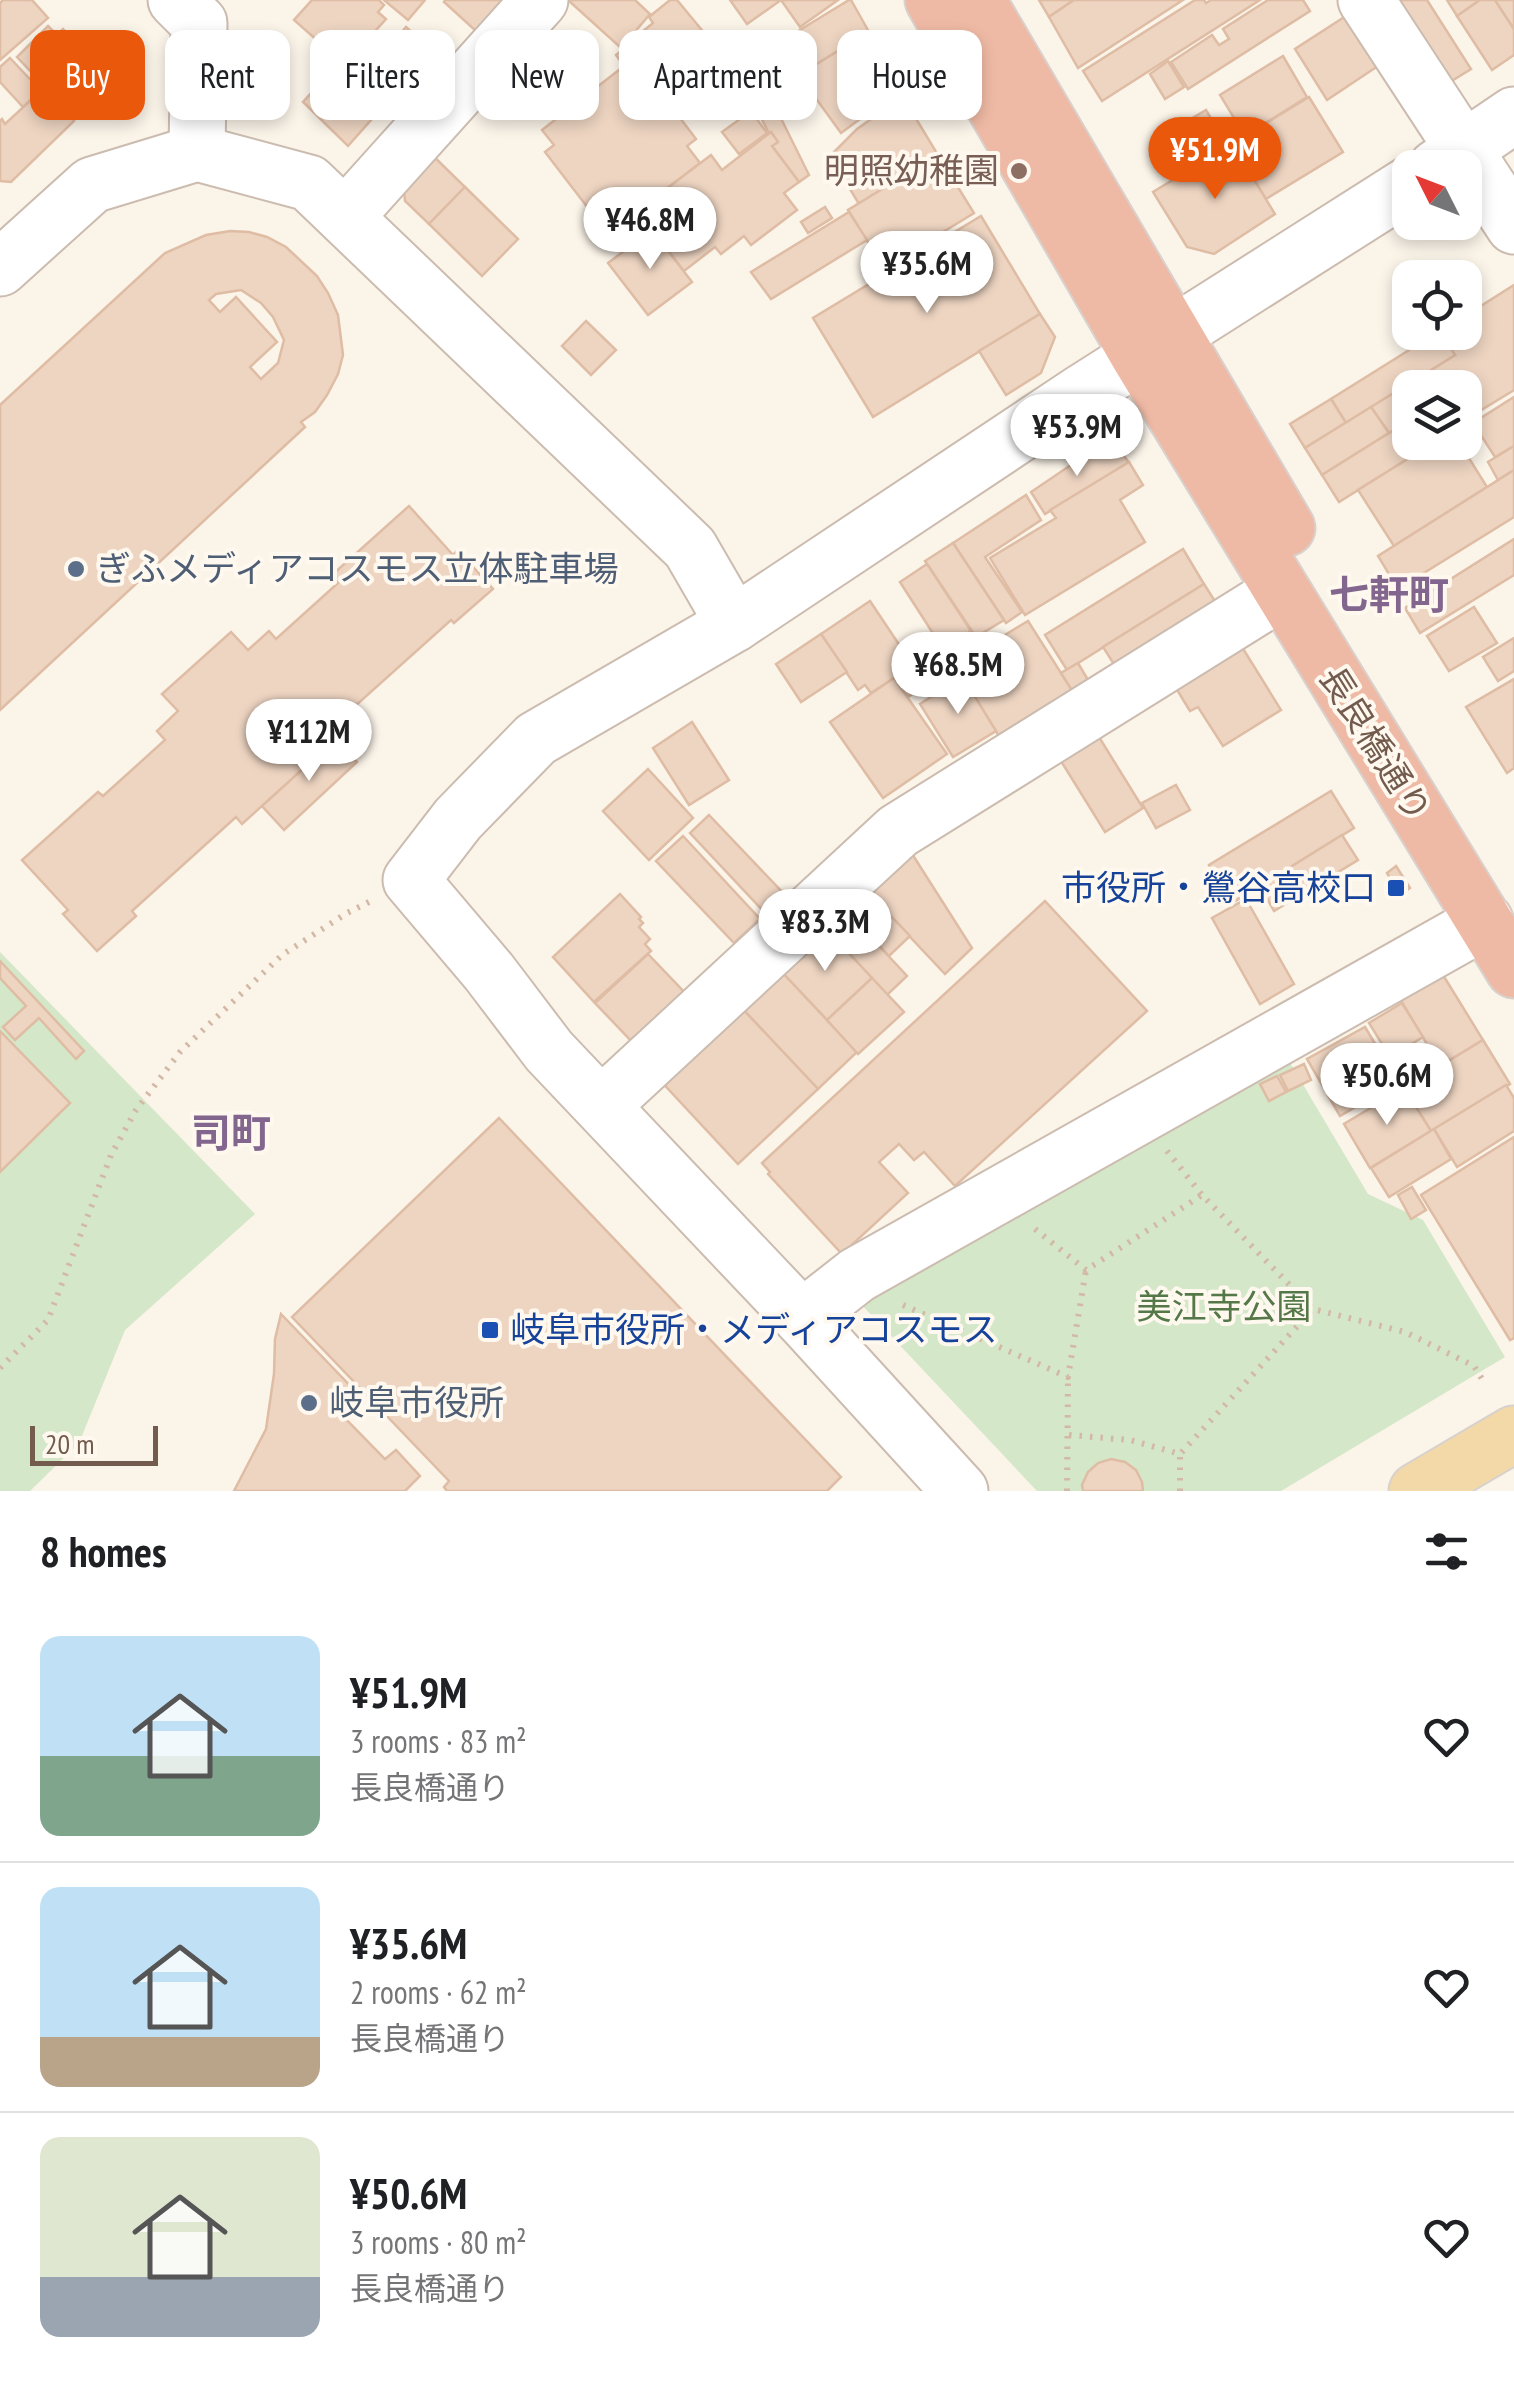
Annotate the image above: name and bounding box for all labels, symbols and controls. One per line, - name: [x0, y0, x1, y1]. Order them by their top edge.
- chip: Buy: [30, 30, 145, 120]
- chip: Rent: [165, 30, 290, 120]
- chip: Filters: [310, 30, 455, 120]
- chip: New: [475, 30, 599, 120]
- chip: Apartment: [619, 30, 817, 120]
- chip: House: [837, 30, 982, 120]
- pin: ¥51.9M: [1134, 117, 1296, 202]
- text: ¥51.9M: [1170, 128, 1260, 170]
- place label: 明照幼稚園: [824, 147, 999, 193]
- north arrow: [1392, 150, 1482, 240]
- map controls: [1392, 150, 1482, 460]
- marker: 明照幼稚園: [1008, 160, 1030, 182]
- pin: ¥46.8M: [569, 187, 731, 272]
- text: ¥46.8M: [605, 198, 695, 240]
- pin: ¥35.6M: [846, 231, 1008, 316]
- text: ¥35.6M: [882, 242, 972, 284]
- button: locate: [1392, 260, 1482, 350]
- button: layers: [1392, 370, 1482, 460]
- pin: ¥53.9M: [996, 394, 1158, 479]
- text: ¥53.9M: [1032, 405, 1122, 447]
- place label: ぎふメディアコスモス立体駐車場: [96, 545, 619, 591]
- marker: ぎふメディアコスモス立体駐車場: [65, 558, 87, 580]
- district label: 七軒町: [1329, 568, 1449, 620]
- pin: ¥68.5M: [877, 632, 1039, 717]
- text: ¥68.5M: [913, 643, 1003, 685]
- street label: 長良橋通り: [1310, 657, 1442, 830]
- pin: ¥112M: [239, 699, 379, 784]
- text: ¥112M: [268, 710, 350, 752]
- place label: 市役所・鶯谷高校口: [1061, 864, 1376, 910]
- marker: 市役所・鶯谷高校口: [1385, 877, 1407, 899]
- pin: ¥83.3M: [744, 889, 906, 974]
- text: ¥83.3M: [780, 900, 870, 942]
- pin: ¥50.6M: [1306, 1043, 1468, 1128]
- text: ¥50.6M: [1342, 1054, 1432, 1096]
- district label: 司町: [191, 1106, 271, 1158]
- park label: 美江寺公園: [1136, 1283, 1312, 1329]
- place label: 岐阜市役所・メディアコスモス: [510, 1306, 998, 1352]
- marker: 岐阜市役所・メディアコスモス: [479, 1319, 501, 1341]
- place label: 岐阜市役所: [329, 1379, 504, 1425]
- marker: 岐阜市役所: [298, 1392, 320, 1414]
- scale bar: [30, 1421, 158, 1466]
- text: 20 m: [45, 1425, 94, 1462]
- text: 8 homes: [40, 1524, 167, 1579]
- icon: filters: [1419, 1524, 1474, 1579]
- text: ¥51.9M: [350, 1665, 467, 1720]
- icon: home: [120, 1676, 240, 1796]
- icon: heart: [1419, 1709, 1474, 1764]
- text: 3 rooms · 83 m²: [350, 1720, 527, 1762]
- text: 長良橋通り: [350, 1766, 510, 1808]
- text: ¥35.6M: [350, 1916, 467, 1971]
- icon: home: [120, 1927, 240, 2047]
- icon: heart: [1419, 1960, 1474, 2015]
- text: 2 rooms · 62 m²: [350, 1971, 527, 2013]
- text: 長良橋通り: [350, 2017, 510, 2059]
- text: ¥50.6M: [350, 2166, 467, 2221]
- icon: home: [120, 2177, 240, 2297]
- icon: heart: [1419, 2210, 1474, 2265]
- text: 3 rooms · 80 m²: [350, 2221, 527, 2263]
- text: 長良橋通り: [350, 2267, 510, 2309]

